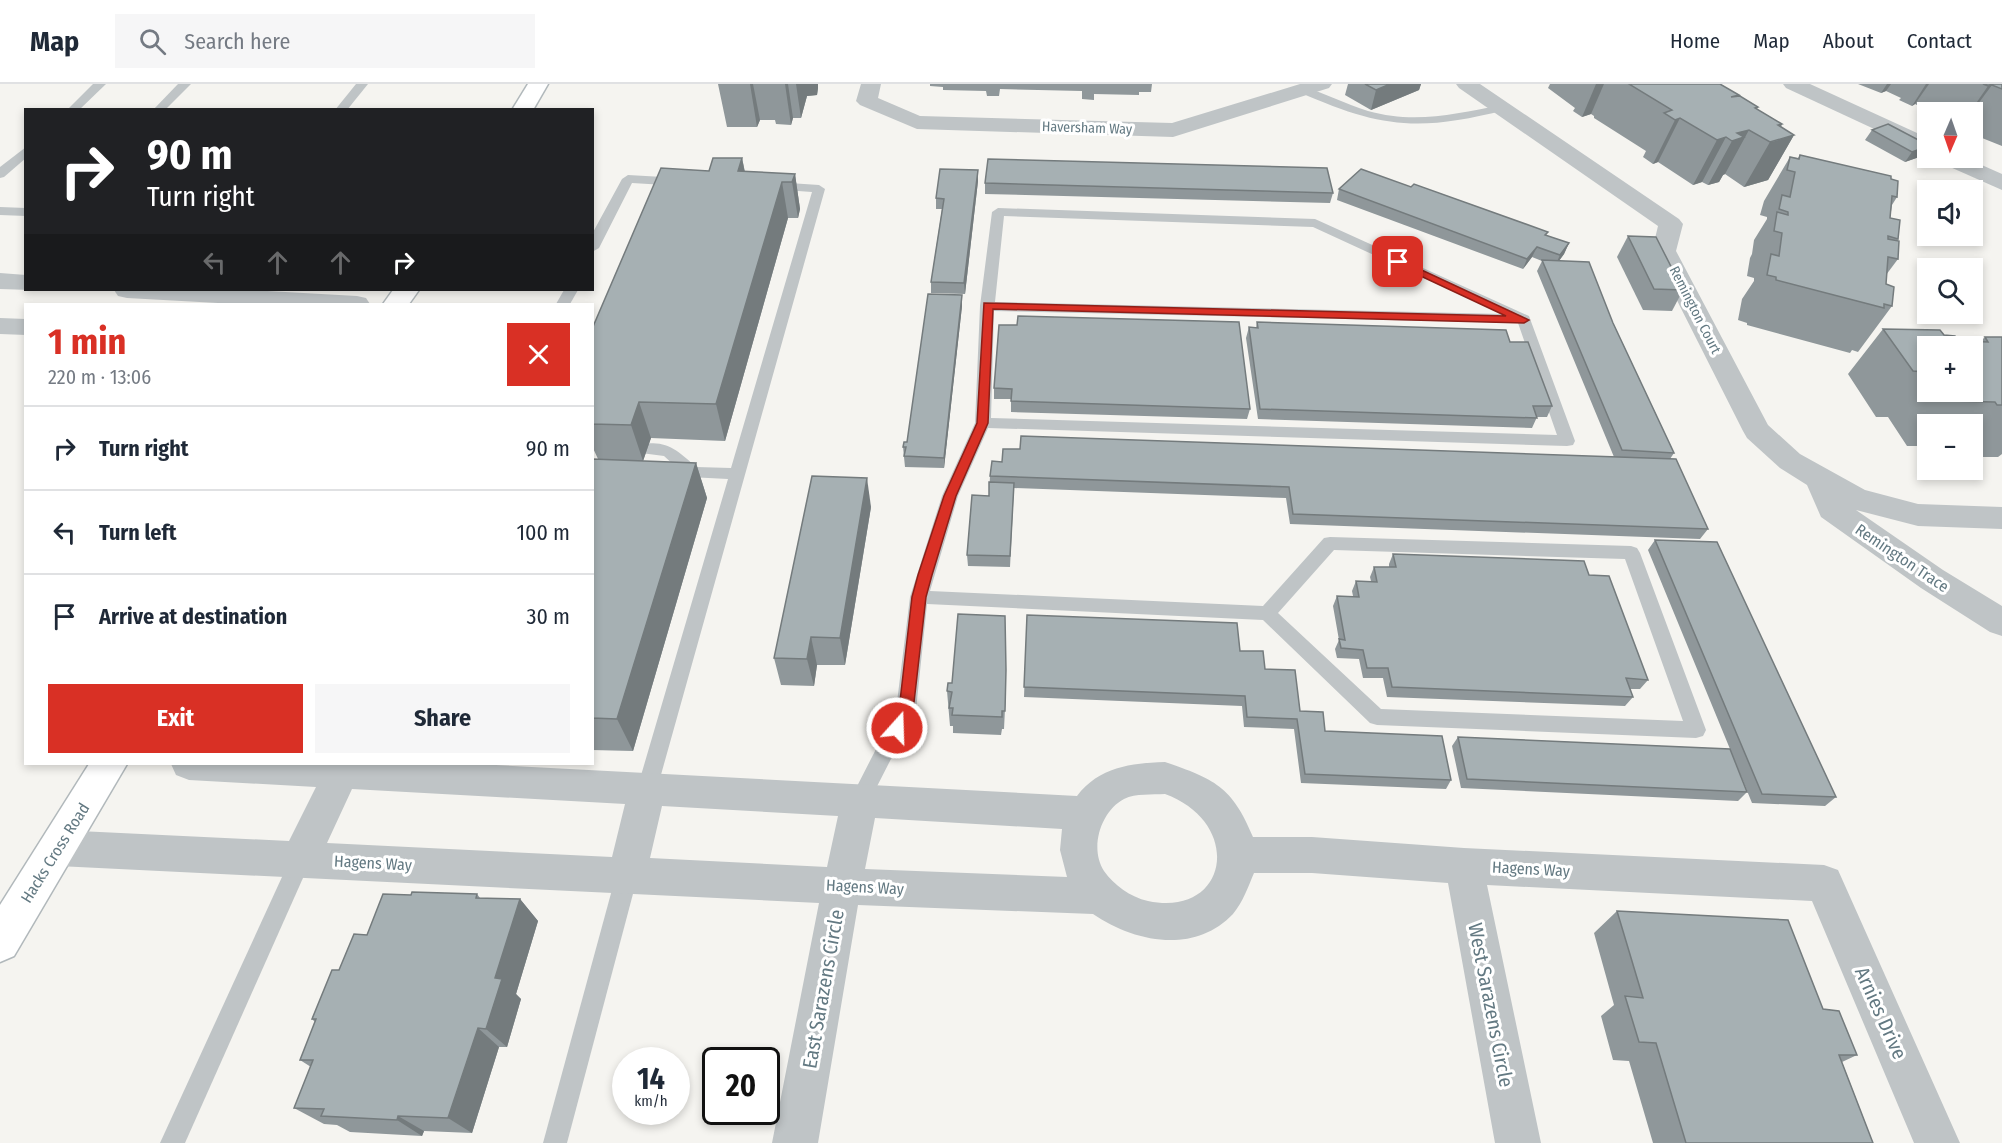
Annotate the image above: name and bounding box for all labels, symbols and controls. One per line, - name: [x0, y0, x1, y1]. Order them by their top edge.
- search box: [115, 14, 535, 68]
- text: Map: [30, 25, 79, 58]
- icon: search: [136, 25, 169, 58]
- text: Search here: [184, 28, 290, 55]
- text: Home: [1670, 28, 1720, 54]
- text: Map: [1753, 28, 1790, 54]
- text: About: [1823, 28, 1874, 54]
- text: Contact: [1907, 28, 1972, 54]
- north arrow: [1917, 102, 1983, 168]
- map controls: [1917, 102, 1983, 480]
- street label: Haversham Way: [1042, 118, 1133, 138]
- text: 90 m: [147, 130, 232, 180]
- icon: right: [48, 132, 126, 210]
- button: sound: [1917, 180, 1983, 246]
- text: Turn right: [147, 181, 255, 213]
- pin: [1372, 236, 1423, 287]
- icon: arrive: [1381, 245, 1414, 278]
- icon: left: [198, 246, 231, 279]
- icon: ahead: [261, 246, 294, 279]
- icon: ahead: [324, 246, 357, 279]
- icon: right: [387, 246, 420, 279]
- button: search: [1917, 258, 1983, 324]
- street label: Remington Court: [1666, 263, 1725, 357]
- text: 1 min: [48, 320, 126, 364]
- button: close: [507, 323, 570, 386]
- button: +: [1917, 336, 1983, 402]
- text: 220 m · 13:06: [48, 365, 151, 389]
- button: −: [1917, 414, 1983, 480]
- icon: right: [48, 432, 81, 465]
- text: Turn right: [99, 435, 188, 462]
- text: 90 m: [526, 435, 570, 462]
- icon: left: [48, 516, 81, 549]
- text: Turn left: [99, 519, 177, 546]
- text: 100 m: [516, 519, 570, 546]
- street label: Remington Trace: [1852, 520, 1952, 596]
- icon: arrive: [48, 600, 81, 633]
- text: Arrive at destination: [99, 603, 287, 630]
- text: 30 m: [527, 603, 570, 630]
- button: Exit: [48, 684, 303, 753]
- button: Share: [315, 684, 570, 753]
- position arrow: [865, 696, 929, 760]
- street label: Hacks Cross Road: [17, 800, 93, 906]
- street label: Hagens Way: [334, 851, 413, 875]
- street label: Hagens Way: [1492, 857, 1571, 881]
- street label: Hagens Way: [826, 875, 905, 899]
- street label: East Sarazens Circle: [797, 908, 849, 1070]
- street label: West Sarazens Circle: [1463, 921, 1519, 1089]
- street label: Arnies Drive: [1850, 963, 1912, 1063]
- speed limit sign: 20: [702, 1047, 780, 1125]
- text: 14: [637, 1061, 665, 1097]
- text: km/h: [634, 1092, 668, 1110]

